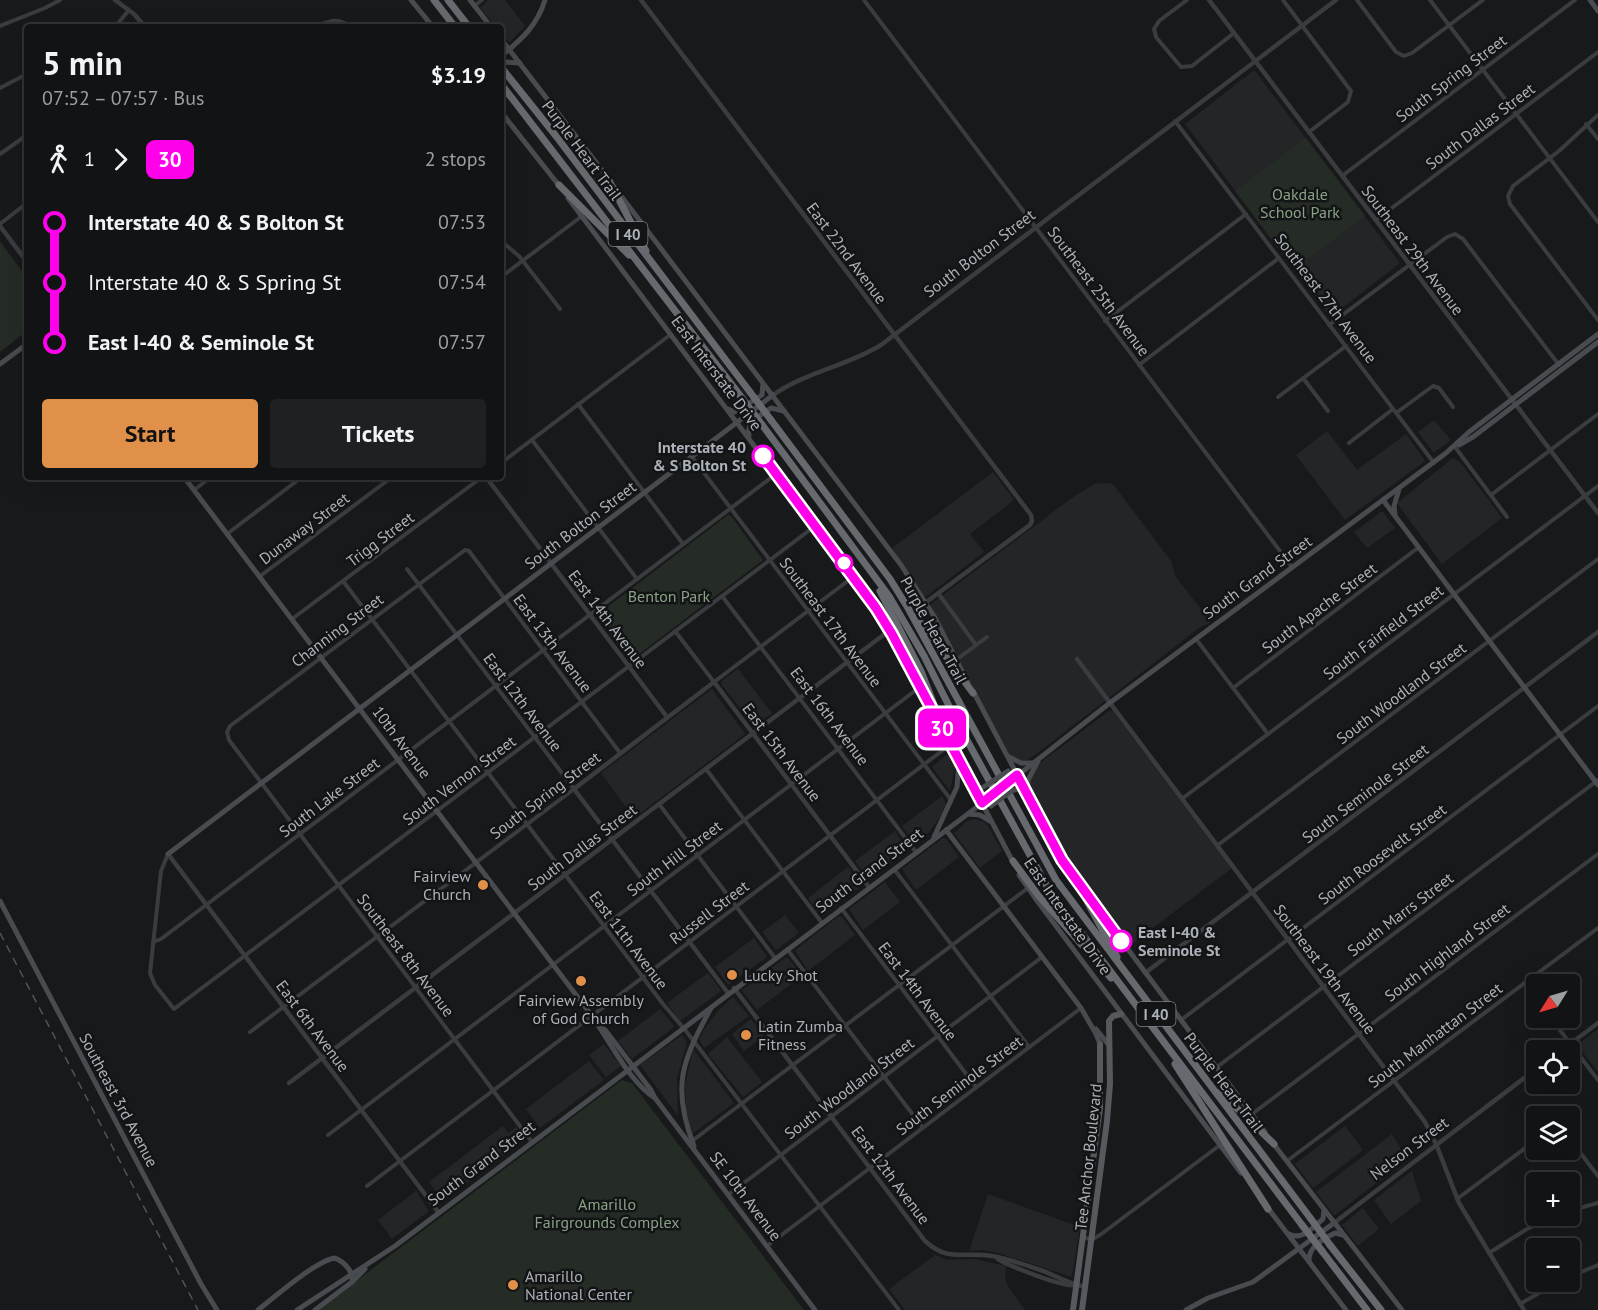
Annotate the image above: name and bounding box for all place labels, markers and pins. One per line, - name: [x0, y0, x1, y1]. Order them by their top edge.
- place label: Interstate 40 & S Bolton St: [653, 437, 746, 475]
- marker: Interstate 40 & S Bolton St: [752, 445, 774, 467]
- unlabelled marker: [835, 554, 853, 572]
- place label: Fairview Church: [413, 866, 471, 904]
- marker: Fairview Church: [476, 878, 490, 892]
- place label: East I-40 & Seminole St: [1138, 922, 1220, 960]
- marker: East I-40 & Seminole St: [1110, 930, 1132, 952]
- place label: Lucky Shot: [744, 965, 818, 985]
- marker: Lucky Shot: [725, 968, 739, 982]
- marker: Fairview Assembly of God Church: [574, 974, 588, 988]
- place label: Fairview Assembly of God Church: [518, 990, 644, 1028]
- place label: Latin Zumba Fitness: [758, 1016, 843, 1054]
- marker: Latin Zumba Fitness: [739, 1028, 753, 1042]
- place label: Amarillo National Center: [525, 1266, 632, 1304]
- marker: Amarillo National Center: [506, 1278, 520, 1292]

